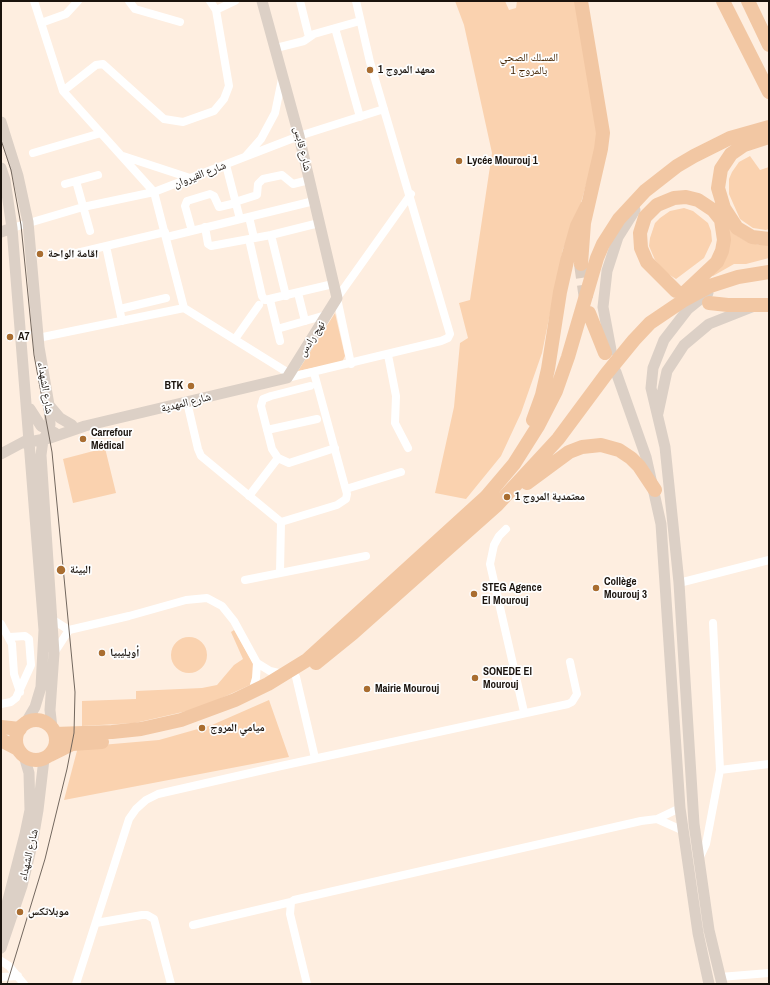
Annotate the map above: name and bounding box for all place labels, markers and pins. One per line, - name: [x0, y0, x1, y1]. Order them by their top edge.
- place label: معهد المروج 1: [378, 63, 435, 77]
- marker: معهد المروج 1: [365, 65, 375, 75]
- place label: Lycée Mourouj 1: [467, 154, 538, 168]
- marker: Lycée Mourouj 1: [454, 156, 464, 166]
- place label: اقامة الواحة: [48, 247, 98, 261]
- marker: اقامة الواحة: [35, 249, 45, 259]
- place label: A7: [18, 330, 30, 344]
- marker: A7: [5, 332, 15, 342]
- place label: BTK: [164, 379, 183, 393]
- marker: BTK: [186, 381, 196, 391]
- place label: Carrefour Médical: [91, 426, 132, 452]
- marker: Carrefour Médical: [78, 434, 88, 444]
- place label: معتمدية المروج 1: [515, 490, 585, 504]
- marker: معتمدية المروج 1: [502, 492, 512, 502]
- place label: البيئة: [70, 563, 91, 577]
- marker: البيئة: [55, 564, 67, 576]
- place label: Collège Mourouj 3: [604, 575, 647, 601]
- place label: STEG Agence El Mourouj: [482, 581, 542, 607]
- marker: Collège Mourouj 3: [591, 583, 601, 593]
- marker: STEG Agence El Mourouj: [469, 589, 479, 599]
- place label: أويليبيا: [110, 646, 139, 660]
- marker: أويليبيا: [97, 648, 107, 658]
- place label: SONEDE El Mourouj: [483, 665, 532, 691]
- marker: SONEDE El Mourouj: [470, 673, 480, 683]
- place label: Mairie Mourouj: [375, 682, 439, 696]
- marker: Mairie Mourouj: [362, 684, 372, 694]
- place label: ميامي المروج: [210, 721, 265, 735]
- marker: ميامي المروج: [197, 723, 207, 733]
- place label: موبلاتكس: [28, 905, 69, 919]
- marker: موبلاتكس: [15, 907, 25, 917]

